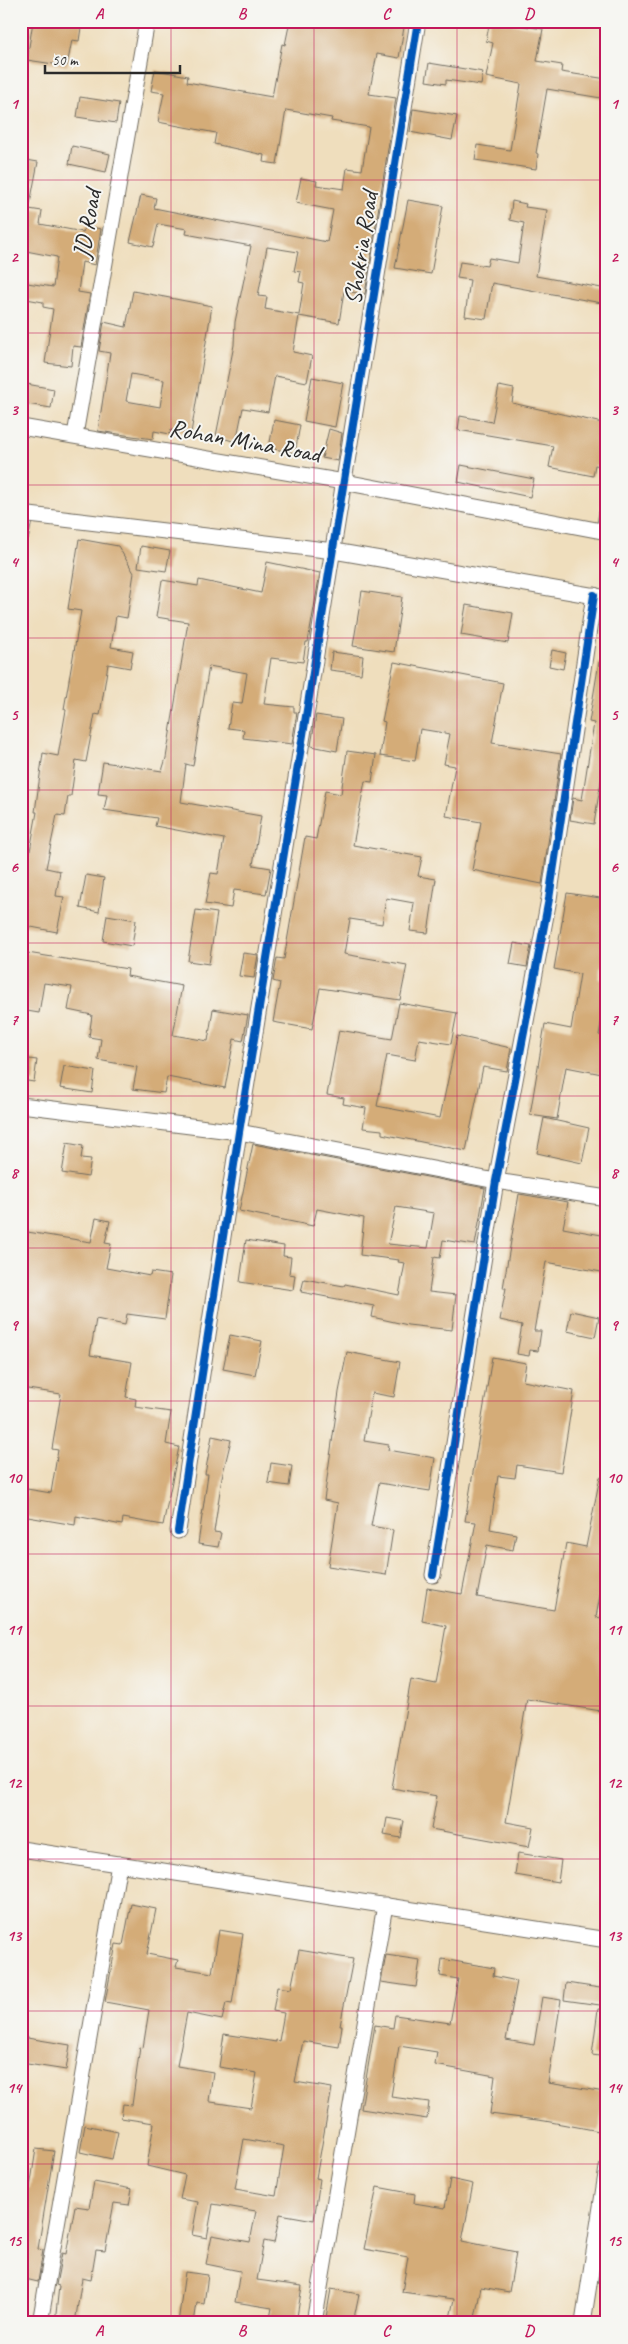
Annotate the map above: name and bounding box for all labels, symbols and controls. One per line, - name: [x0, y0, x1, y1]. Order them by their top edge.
- text: A: [95, 4, 105, 24]
- text: B: [238, 4, 248, 24]
- text: C: [382, 4, 392, 24]
- text: D: [524, 4, 535, 24]
- scale bar: [45, 42, 180, 74]
- text: 50 m: [52, 51, 79, 70]
- text: 1: [10, 94, 19, 114]
- text: 1: [610, 94, 619, 114]
- street label: JD Road: [65, 183, 109, 262]
- street label: Shokria Road: [336, 185, 386, 307]
- text: 2: [10, 247, 19, 267]
- text: 2: [610, 247, 619, 267]
- text: 3: [10, 400, 19, 420]
- text: 3: [610, 400, 619, 420]
- street label: Rohan Mina Road: [167, 412, 327, 471]
- text: 4: [10, 552, 19, 572]
- text: 4: [610, 552, 619, 572]
- text: 5: [11, 705, 20, 725]
- text: 5: [611, 705, 620, 725]
- text: 6: [10, 857, 19, 877]
- text: 6: [610, 857, 619, 877]
- text: 7: [10, 1010, 19, 1030]
- text: 7: [610, 1010, 619, 1030]
- text: 8: [10, 1163, 19, 1183]
- text: 8: [610, 1163, 619, 1183]
- text: 9: [10, 1315, 19, 1335]
- text: 9: [610, 1315, 619, 1335]
- text: 10: [7, 1468, 23, 1488]
- text: 10: [607, 1468, 623, 1488]
- text: 11: [7, 1620, 23, 1640]
- text: 11: [607, 1620, 623, 1640]
- text: 12: [7, 1773, 23, 1793]
- text: 12: [607, 1773, 623, 1793]
- text: 13: [7, 1926, 23, 1946]
- text: 13: [607, 1926, 623, 1946]
- text: 14: [7, 2078, 23, 2098]
- text: 14: [607, 2078, 623, 2098]
- text: 15: [7, 2231, 23, 2251]
- text: 15: [607, 2231, 623, 2251]
- text: A: [95, 2321, 105, 2341]
- text: B: [238, 2321, 248, 2341]
- text: C: [382, 2321, 392, 2341]
- text: D: [524, 2321, 535, 2341]

